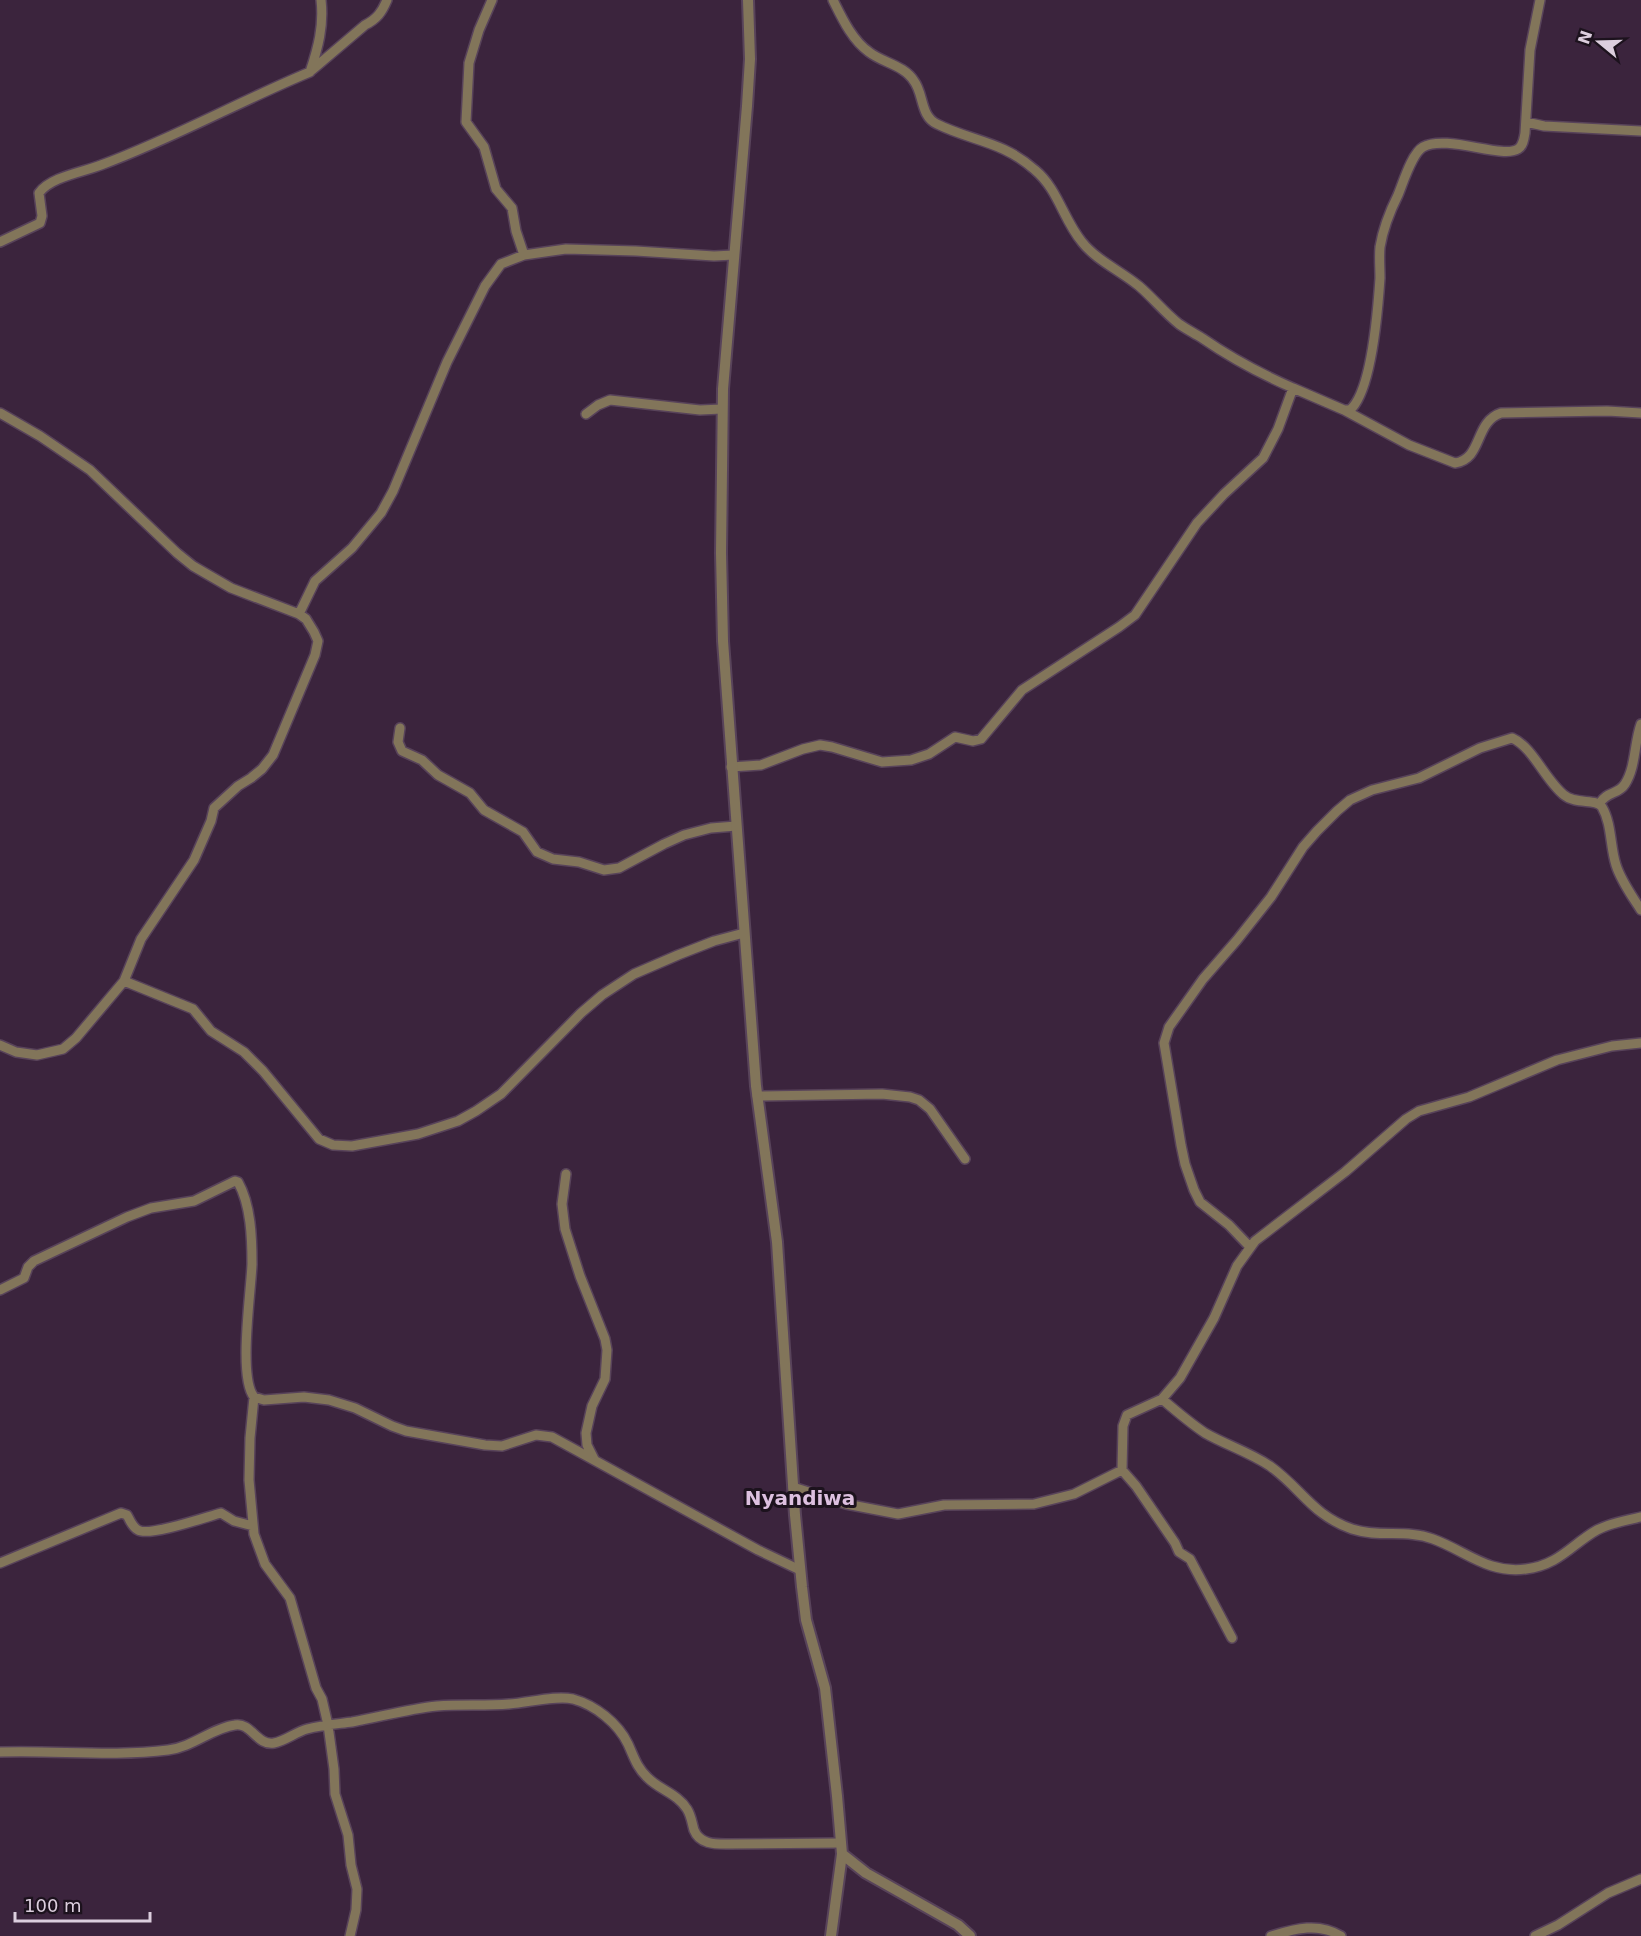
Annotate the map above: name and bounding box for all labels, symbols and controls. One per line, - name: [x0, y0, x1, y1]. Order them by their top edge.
- north arrow: [1569, 12, 1629, 72]
- text: N: [1574, 28, 1596, 47]
- district label: Nyandiwa: [745, 1486, 855, 1510]
- scale bar: [15, 1885, 150, 1923]
- text: 100 m: [24, 1895, 82, 1916]

